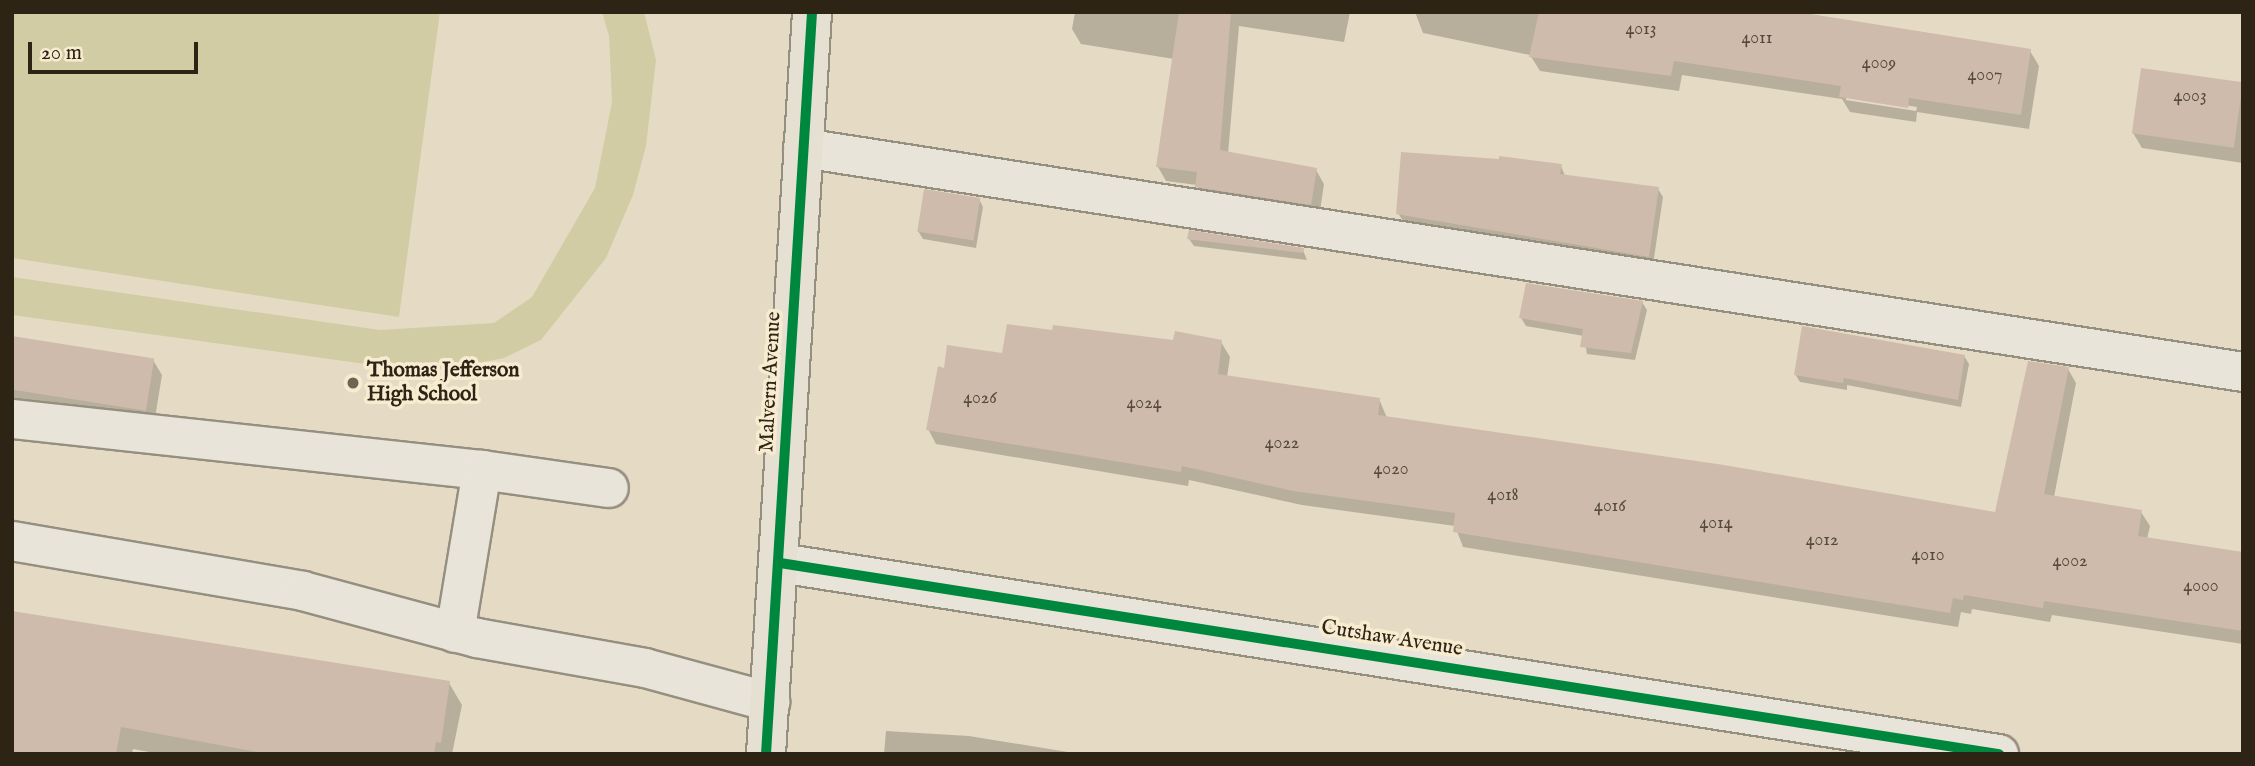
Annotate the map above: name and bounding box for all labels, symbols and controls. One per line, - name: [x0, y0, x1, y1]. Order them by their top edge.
- house number: 4013: [1626, 19, 1656, 41]
- scale bar: [32, 28, 201, 72]
- house number: 4011: [1742, 28, 1772, 50]
- text: 20 m: [41, 40, 82, 67]
- house number: 4009: [1862, 53, 1896, 75]
- house number: 4007: [1968, 65, 2002, 87]
- house number: 4003: [2173, 86, 2207, 108]
- street label: Malvern Avenue: [755, 311, 787, 453]
- place label: Thomas Jefferson High School: [367, 358, 519, 408]
- marker: Thomas Jefferson High School: [345, 375, 361, 391]
- house number: 4026: [963, 388, 997, 410]
- house number: 4024: [1127, 393, 1161, 415]
- house number: 4022: [1265, 433, 1299, 455]
- house number: 4020: [1374, 459, 1408, 481]
- house number: 4018: [1487, 485, 1519, 507]
- house number: 4016: [1594, 496, 1626, 518]
- house number: 4014: [1699, 513, 1733, 535]
- house number: 4012: [1806, 530, 1838, 552]
- house number: 4010: [1911, 545, 1945, 567]
- house number: 4002: [2053, 551, 2087, 573]
- house number: 4000: [2183, 576, 2219, 598]
- street label: Cutshaw Avenue: [1319, 615, 1465, 663]

